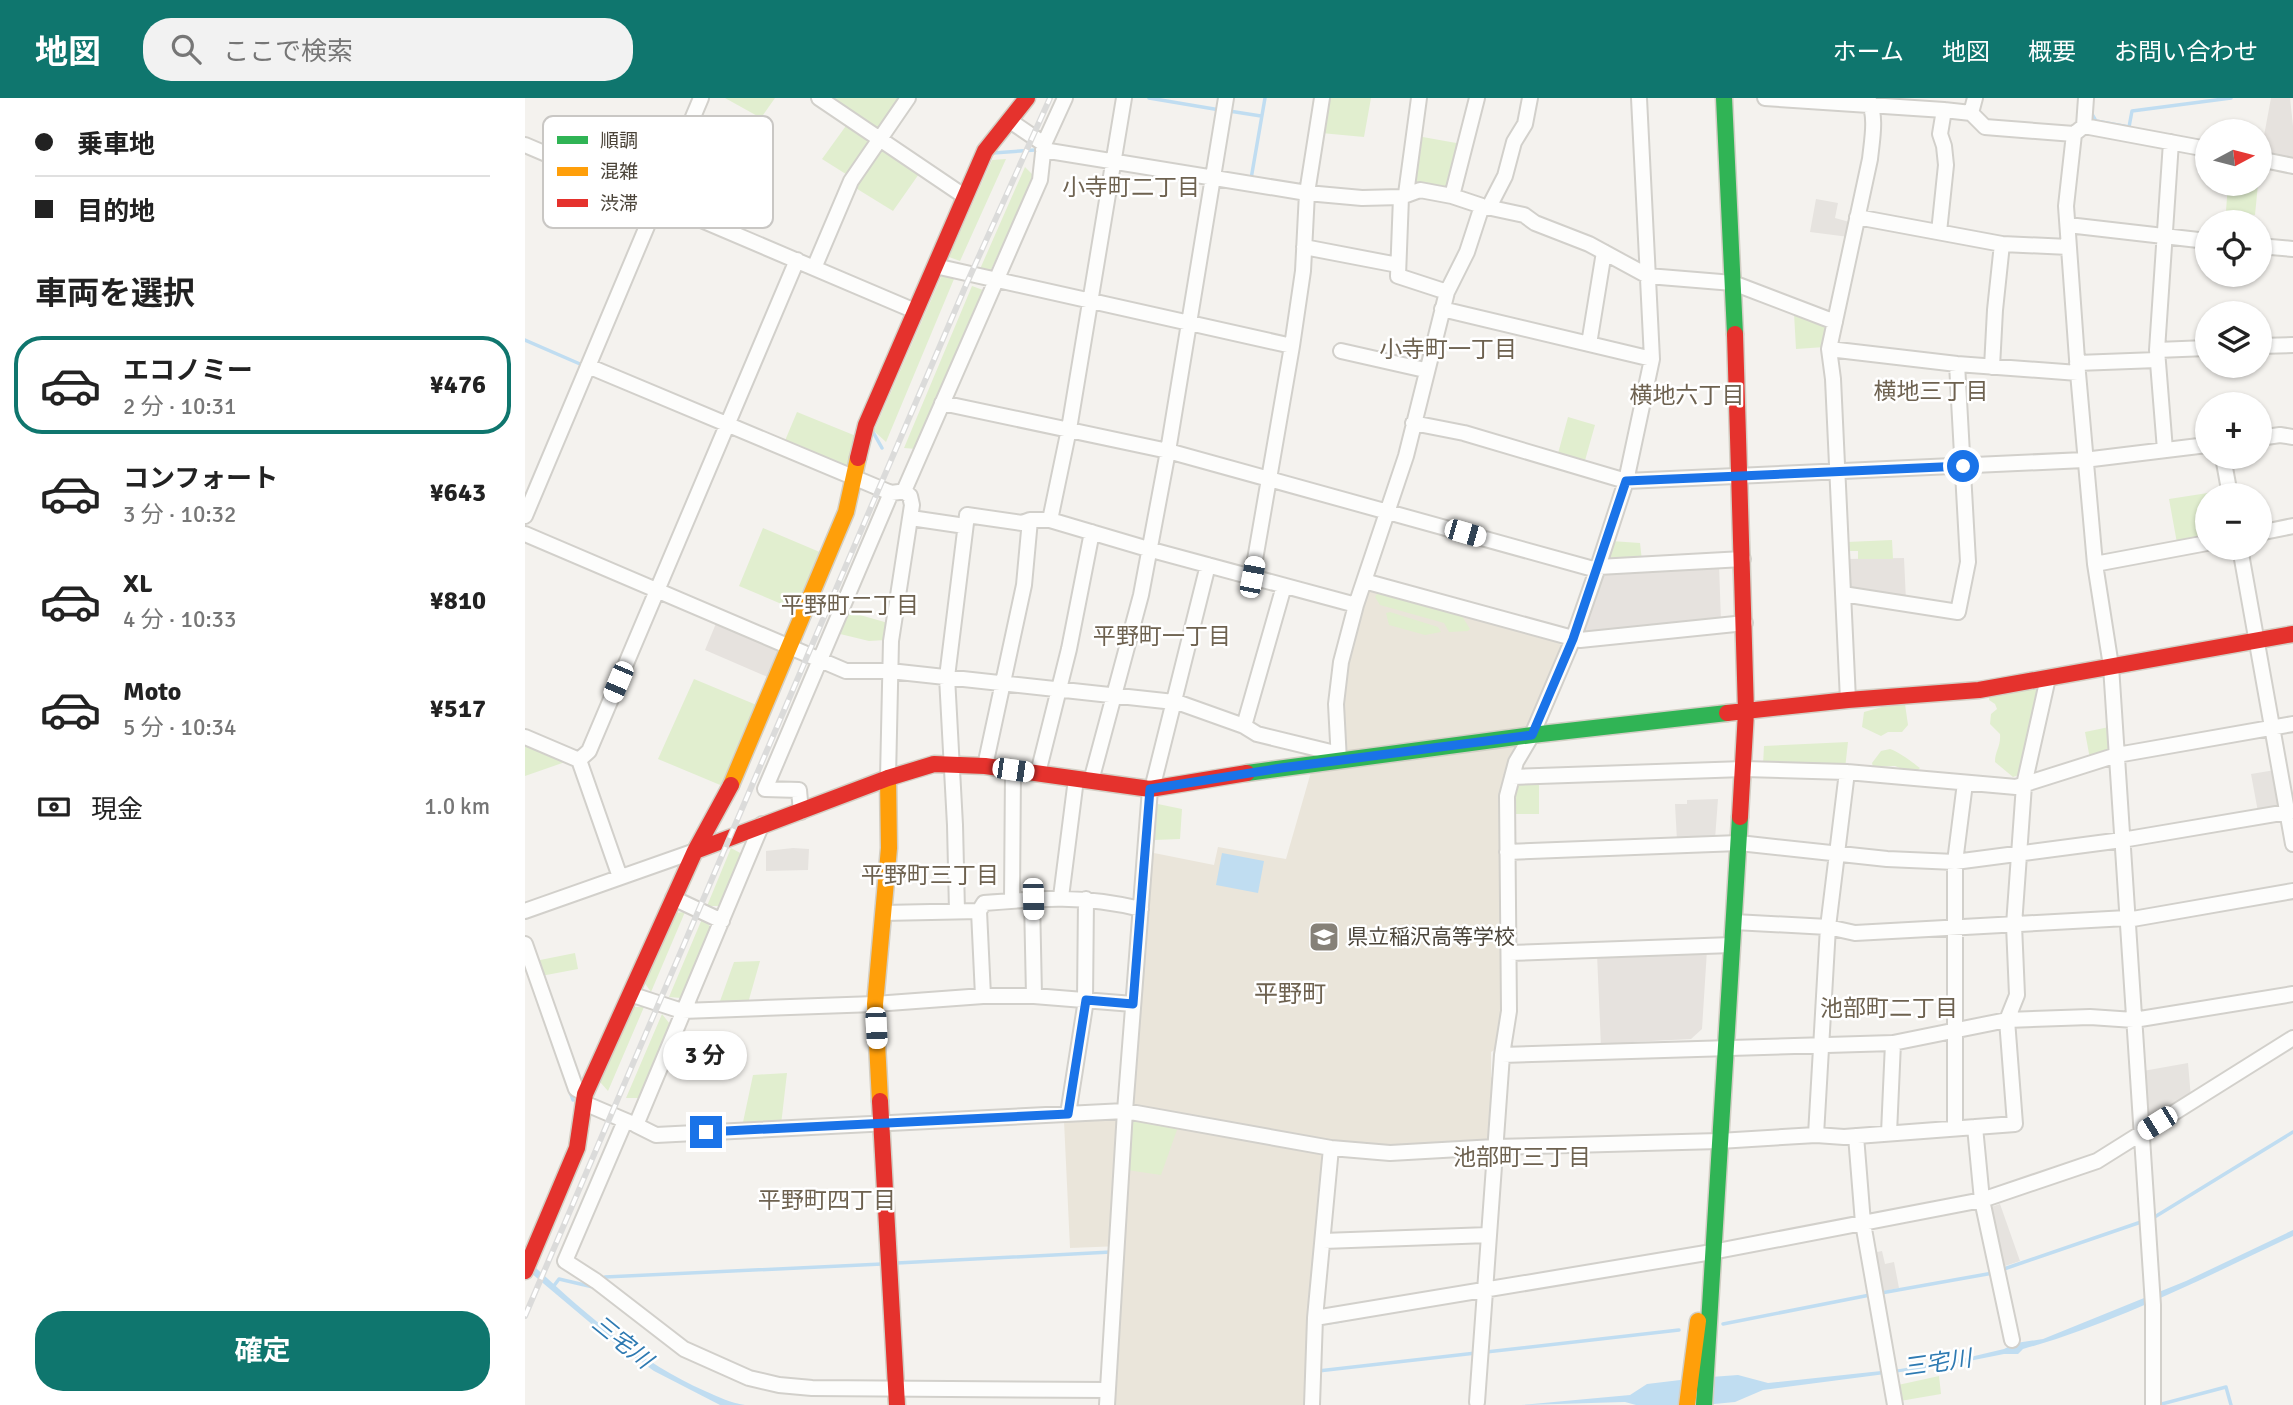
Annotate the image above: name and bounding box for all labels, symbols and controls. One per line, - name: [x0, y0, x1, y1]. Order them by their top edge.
- search box: [143, 18, 633, 81]
- icon: search: [167, 30, 205, 68]
- text: 地図: [35, 32, 101, 73]
- text: ここで検索: [223, 36, 353, 68]
- text: ホーム: [1833, 37, 1904, 67]
- text: 地図: [1942, 37, 1990, 67]
- text: 概要: [2028, 37, 2076, 67]
- text: お問い合わせ: [2114, 37, 2258, 67]
- legend: [543, 116, 773, 228]
- north arrow: [2195, 119, 2271, 196]
- map controls: [2195, 119, 2272, 560]
- text: 乗車地: [77, 129, 155, 161]
- text: 順調: [600, 129, 638, 153]
- text: 混雑: [600, 160, 638, 184]
- district label: 小寺町二丁目: [1062, 173, 1200, 202]
- text: 渋滞: [600, 192, 638, 216]
- text: 目的地: [77, 196, 155, 228]
- button: locate: [2195, 210, 2272, 287]
- text: 車両を選択: [35, 274, 195, 313]
- button: layers: [2195, 301, 2272, 378]
- district label: 小寺町一丁目: [1379, 335, 1517, 364]
- icon: car: [39, 354, 102, 417]
- text: エコノミー: [123, 355, 253, 387]
- text: ¥476: [430, 369, 486, 401]
- district label: 横地三丁目: [1874, 377, 1989, 406]
- district label: 横地六丁目: [1630, 381, 1745, 410]
- text: 2 分 · 10:31: [123, 392, 236, 421]
- button: +: [2195, 392, 2272, 469]
- route start: [1947, 450, 1979, 482]
- icon: car: [39, 462, 102, 525]
- text: コンフォート: [123, 463, 278, 495]
- text: ¥643: [430, 477, 486, 509]
- button: −: [2195, 483, 2272, 560]
- text: 3 分 · 10:32: [123, 500, 236, 529]
- car: [1442, 517, 1489, 549]
- car: [1238, 554, 1267, 600]
- text: XL: [123, 568, 153, 600]
- icon: car: [39, 570, 102, 633]
- text: ¥810: [430, 585, 486, 617]
- district label: 平野町二丁目: [781, 591, 919, 620]
- text: 4 分 · 10:33: [123, 605, 236, 634]
- district label: 平野町一丁目: [1093, 622, 1231, 651]
- car: [601, 659, 636, 705]
- text: Moto: [123, 676, 181, 708]
- icon: car: [39, 678, 102, 741]
- text: ¥517: [430, 693, 486, 725]
- text: 5 分 · 10:34: [123, 713, 236, 742]
- car: [991, 757, 1036, 783]
- icon: cash: [35, 788, 73, 826]
- text: 1.0 km: [424, 792, 490, 821]
- text: 現金: [91, 794, 143, 826]
- district label: 平野町三丁目: [861, 861, 999, 890]
- car: [1023, 878, 1044, 920]
- school or university icon: 県立稲沢高等学校: [1307, 920, 1341, 954]
- place label: 県立稲沢高等学校: [1347, 924, 1515, 950]
- district label: 平野町: [1254, 979, 1326, 1009]
- district label: 池部町二丁目: [1820, 994, 1958, 1023]
- car: [865, 1006, 888, 1050]
- callout: 3 分: [664, 1030, 748, 1080]
- text: 3 分: [685, 1041, 725, 1070]
- car: [2134, 1103, 2181, 1143]
- route end: [690, 1116, 722, 1148]
- district label: 池部町三丁目: [1453, 1143, 1591, 1172]
- district label: 平野町四丁目: [758, 1186, 896, 1215]
- water label: 三宅川: [586, 1309, 660, 1377]
- button: 確定: [35, 1311, 490, 1391]
- water label: 三宅川: [1901, 1343, 1976, 1382]

